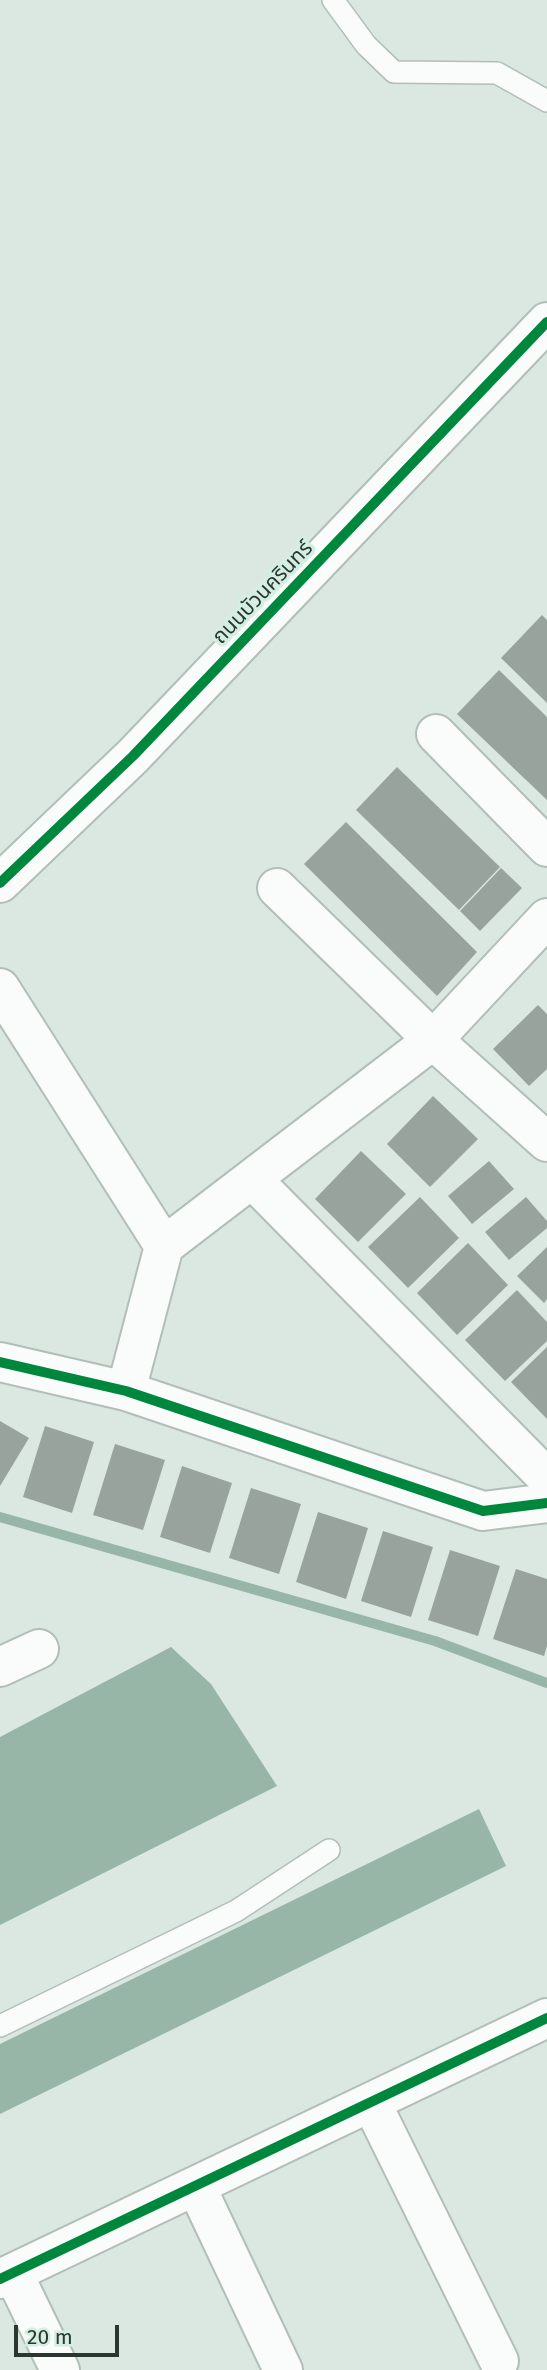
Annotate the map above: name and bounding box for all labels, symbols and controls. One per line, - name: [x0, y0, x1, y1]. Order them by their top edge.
- street label: ถนนบัวนครินทร์: [208, 536, 318, 650]
- scale bar: [18, 2310, 122, 2354]
- text: 20 m: [27, 2324, 73, 2350]

